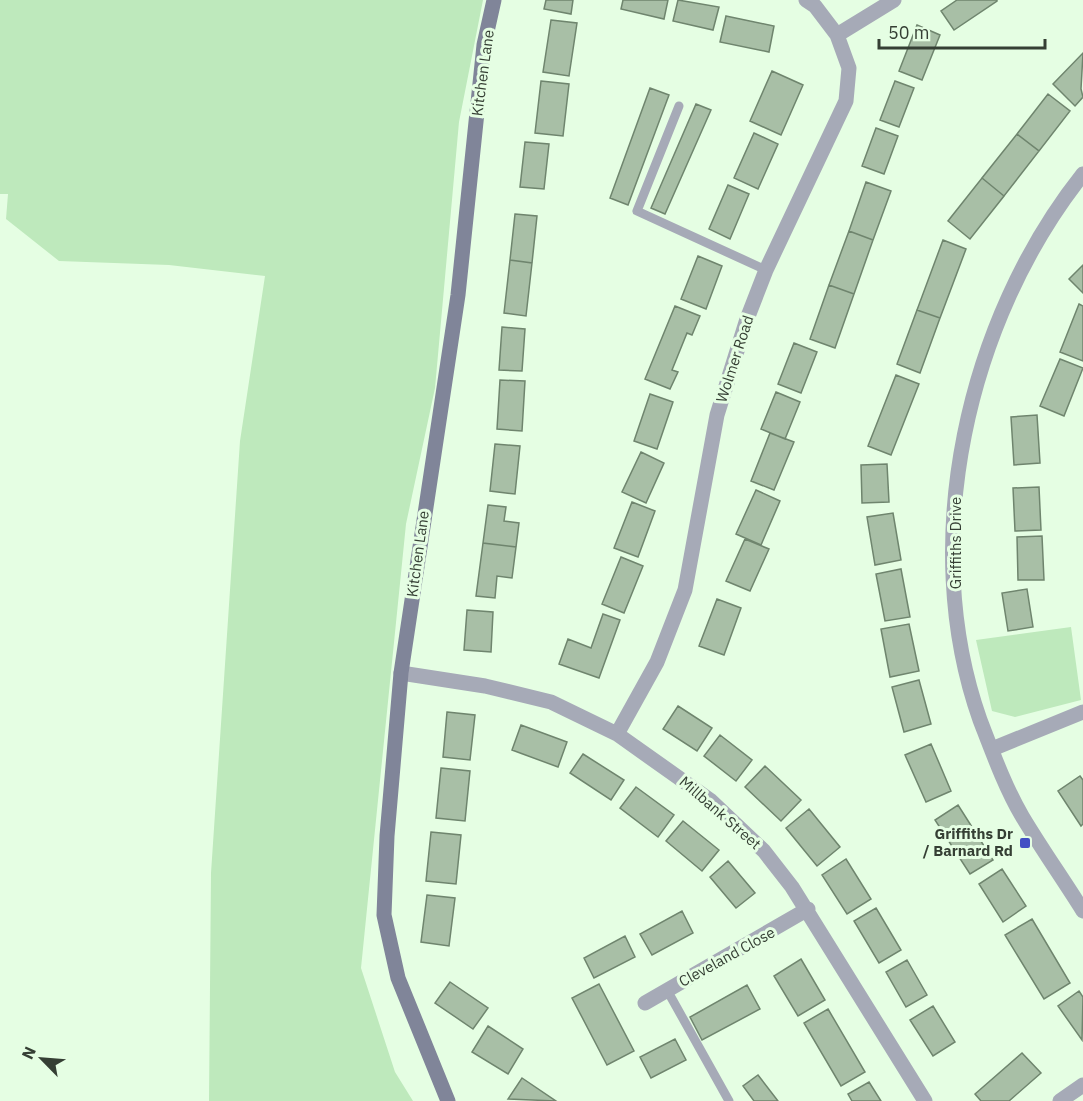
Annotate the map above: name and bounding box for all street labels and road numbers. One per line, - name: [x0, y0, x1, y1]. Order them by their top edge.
- street label: Kitchen Lane: [467, 28, 498, 117]
- street label: Wolmer Road: [712, 313, 758, 405]
- street label: Griffiths Drive: [946, 497, 965, 589]
- street label: Kitchen Lane: [402, 509, 433, 598]
- street label: Millbank Street: [676, 772, 765, 853]
- street label: Cleveland Close: [675, 922, 778, 991]

